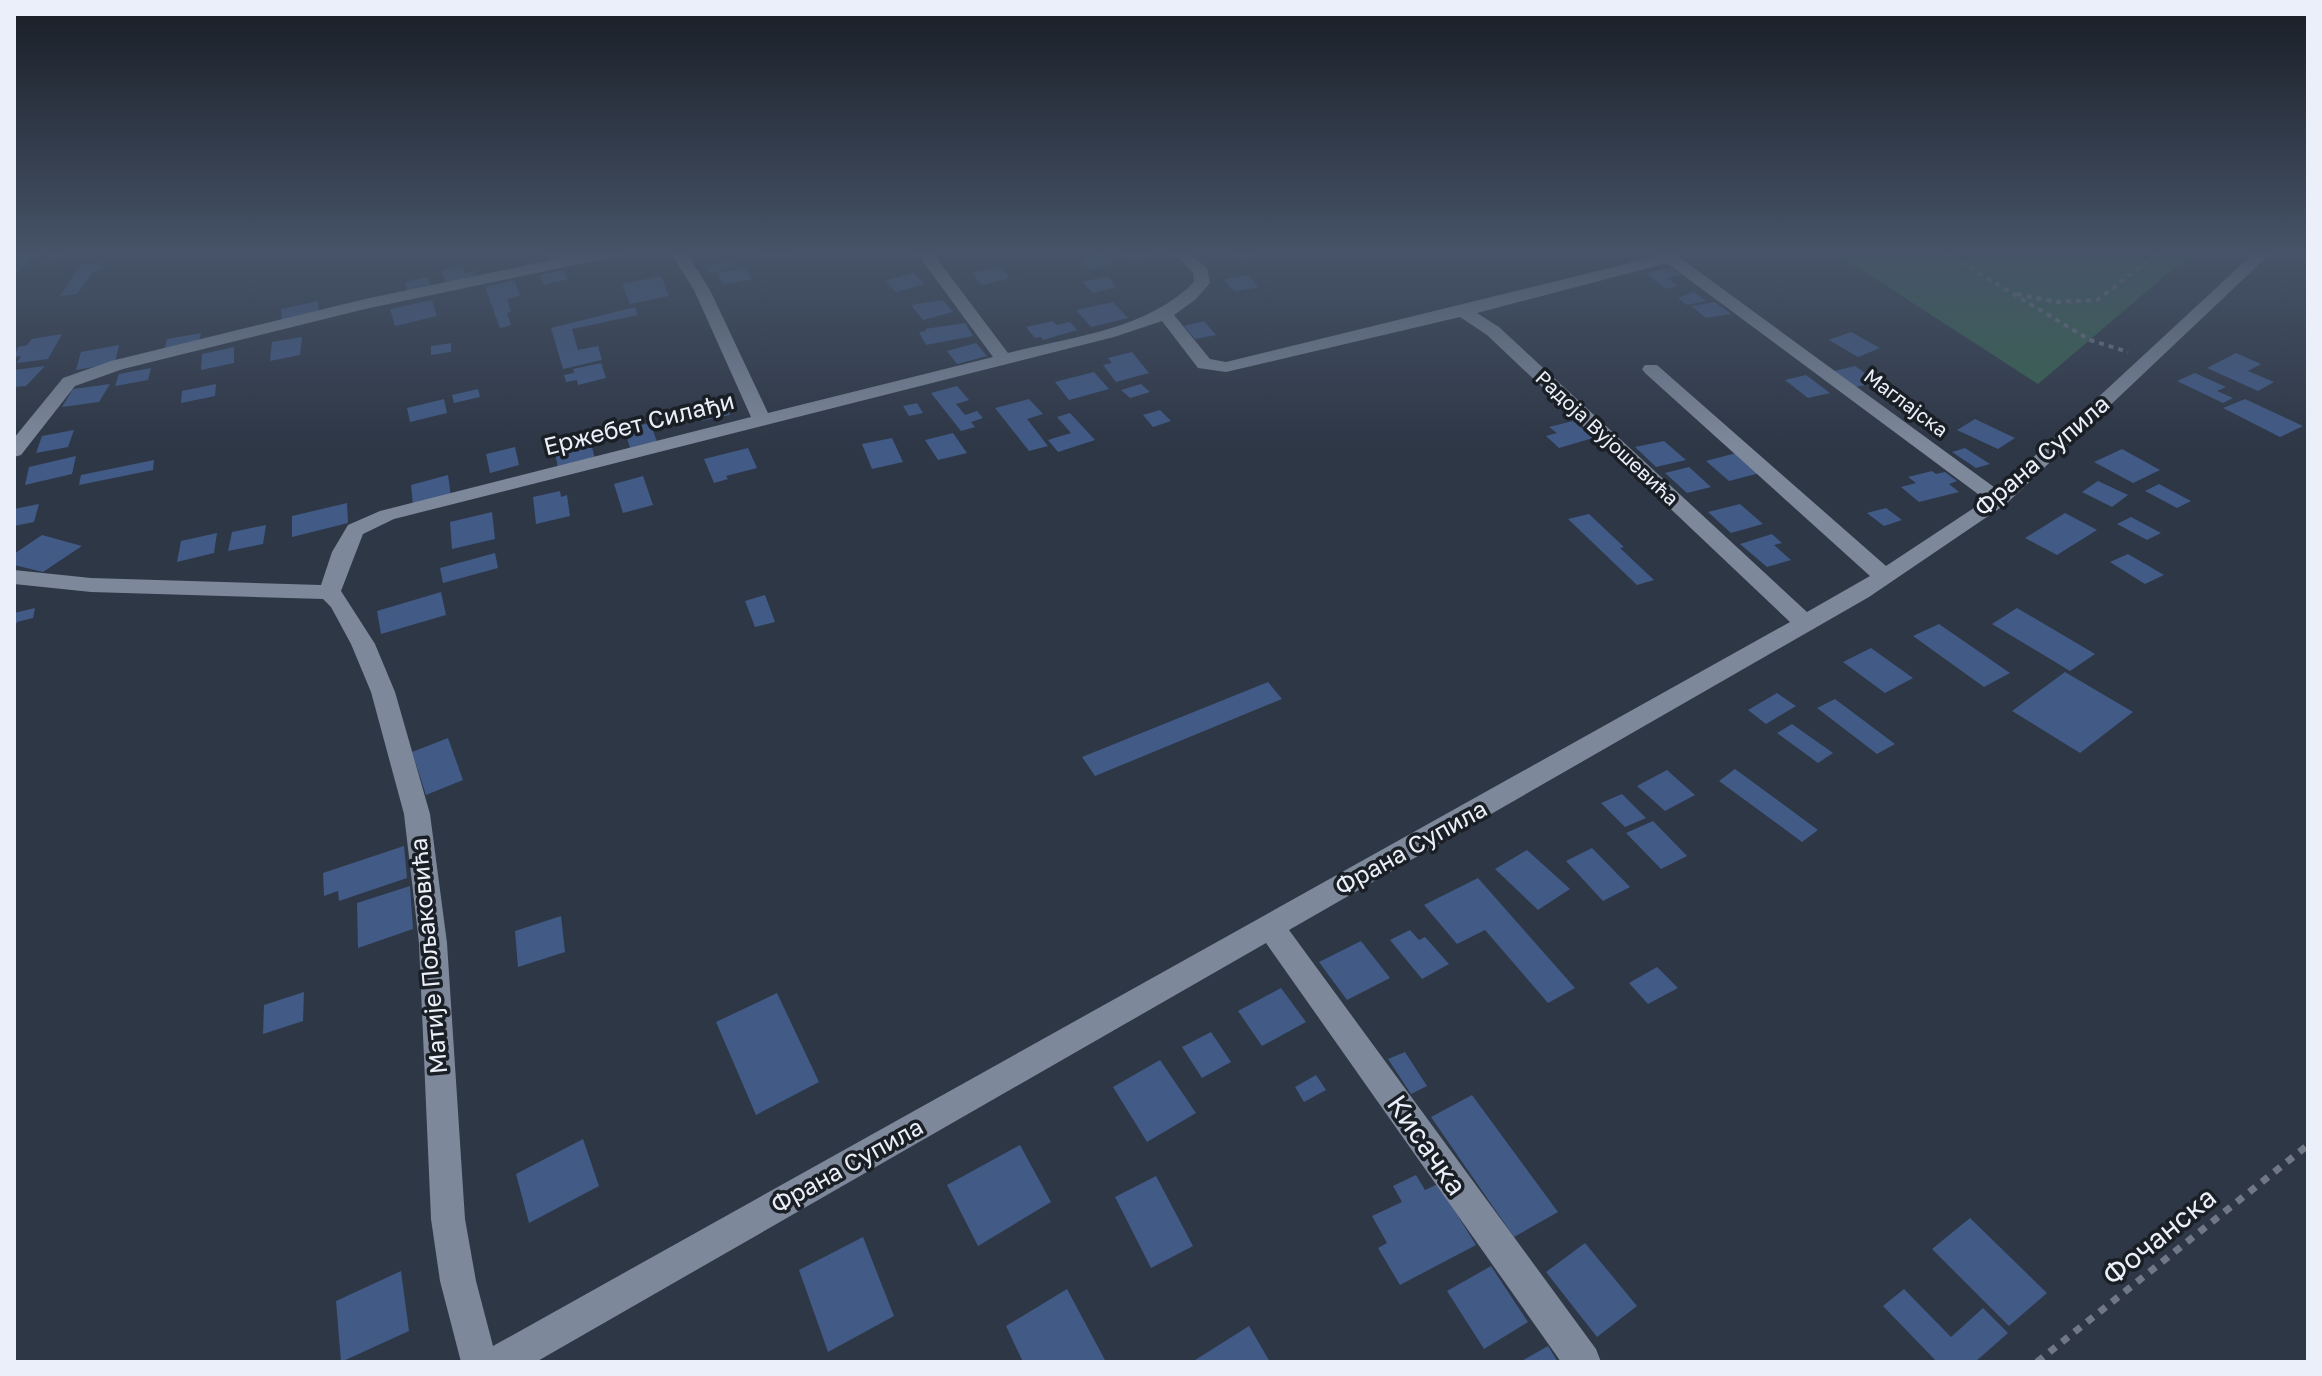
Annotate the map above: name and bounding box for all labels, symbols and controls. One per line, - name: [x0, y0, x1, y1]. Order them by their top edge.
- street label: Маглајска: [1860, 363, 1953, 442]
- street label: Радоја Вујошевића: [1531, 365, 1684, 510]
- street label: Ержебет Силађи: [540, 385, 737, 460]
- street label: Франа Супила: [1968, 388, 2115, 521]
- street label: Франа Супила: [1329, 793, 1491, 900]
- street label: Матије Пољаковића: [403, 837, 452, 1075]
- street label: Кисачка: [1381, 1088, 1474, 1201]
- street label: Франа Супила: [765, 1111, 927, 1218]
- street label: Фочанска: [2095, 1180, 2222, 1291]

